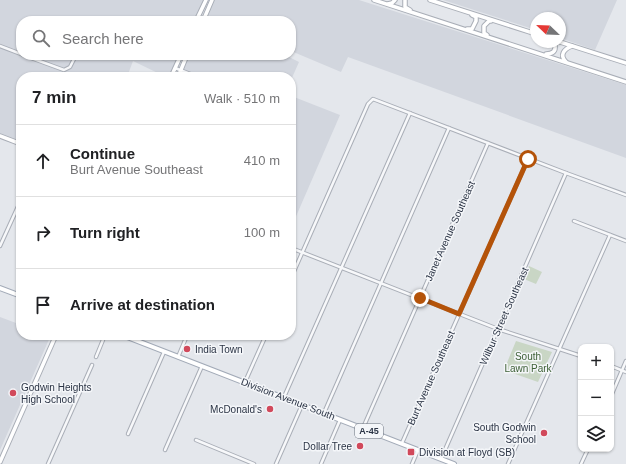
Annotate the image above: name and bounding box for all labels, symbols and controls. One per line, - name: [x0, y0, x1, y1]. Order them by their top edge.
- north arrow: [530, 12, 566, 48]
- search box: [16, 16, 296, 60]
- icon: search: [30, 27, 52, 49]
- text: Search here: [62, 30, 144, 47]
- text: 7 min: [32, 88, 76, 107]
- text: Walk · 510 m: [204, 91, 280, 106]
- text: Continue: [70, 145, 135, 162]
- icon: ahead: [32, 150, 54, 172]
- route start: [519, 150, 537, 168]
- text: 410 m: [244, 153, 280, 168]
- text: Burt Avenue Southeast: [70, 162, 203, 177]
- street label: Janet Avenue Southeast: [423, 179, 477, 283]
- icon: right: [32, 222, 54, 244]
- text: Turn right: [70, 224, 140, 241]
- text: 100 m: [244, 225, 280, 240]
- street label: Wilbur Street Southeast: [477, 265, 531, 366]
- route end: [411, 289, 429, 307]
- icon: arrive: [32, 294, 54, 316]
- text: Arrive at destination: [70, 296, 215, 313]
- street label: Burt Avenue Southeast: [405, 329, 457, 427]
- marker: India Town: [182, 344, 192, 354]
- place label: India Town: [195, 344, 243, 355]
- map controls: [578, 344, 614, 452]
- button: +: [578, 344, 614, 380]
- park label: South Lawn Park: [504, 351, 553, 374]
- street label: Division Avenue South: [239, 376, 337, 422]
- button: −: [578, 380, 614, 416]
- place label: Godwin Heights High School: [21, 382, 92, 405]
- marker: Godwin Heights High School: [8, 388, 18, 398]
- place label: McDonald's: [210, 404, 262, 415]
- marker: McDonald's: [265, 404, 275, 414]
- button: layers: [578, 416, 614, 452]
- place label: South Godwin School: [473, 422, 536, 445]
- road number: A-45: [355, 424, 383, 438]
- marker: South Godwin School: [539, 428, 549, 438]
- place label: Dollar Tree: [303, 441, 352, 452]
- marker: Dollar Tree: [355, 441, 365, 451]
- marker: Division at Floyd (SB): [406, 447, 416, 457]
- place label: Division at Floyd (SB): [419, 447, 515, 458]

